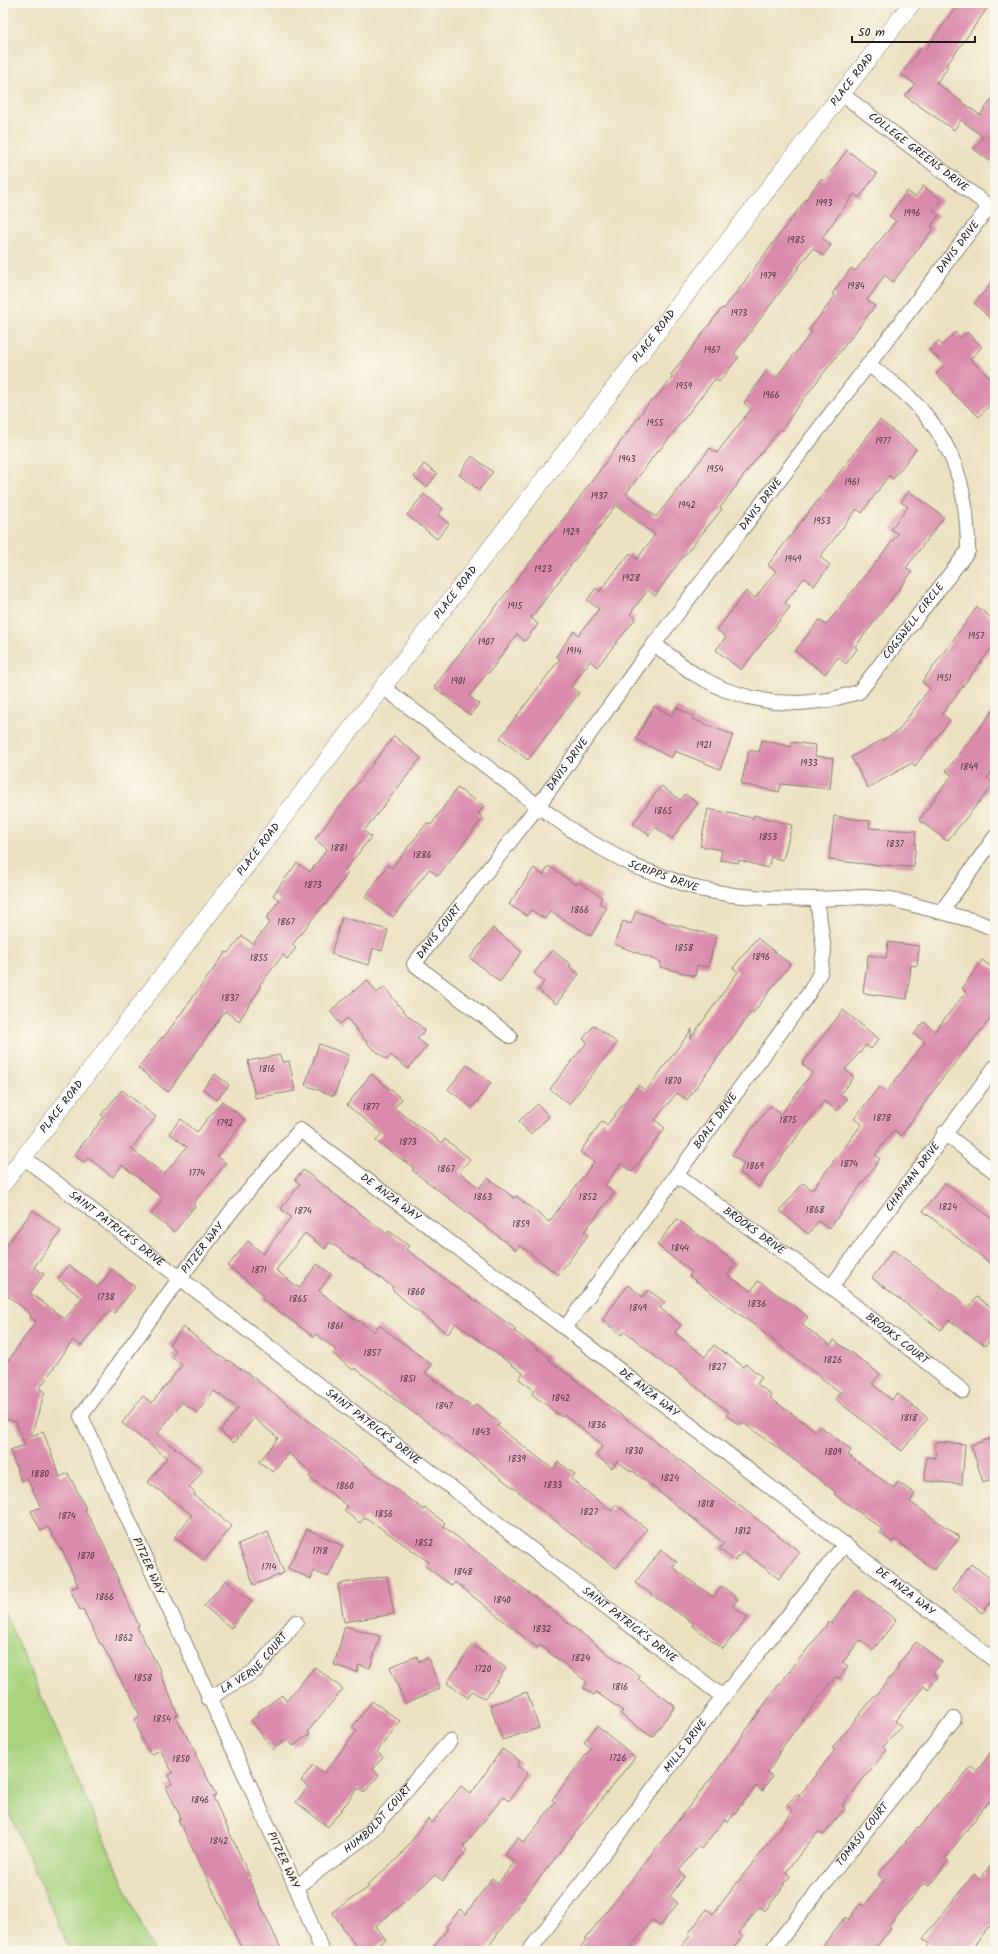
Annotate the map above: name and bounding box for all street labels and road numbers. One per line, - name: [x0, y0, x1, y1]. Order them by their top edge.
- street label: PLACE ROAD: [826, 49, 879, 110]
- street label: COLLEGE GREENS DRIVE: [864, 108, 973, 197]
- street label: DAVIS DRIVE: [932, 216, 985, 278]
- street label: PLACE ROAD: [628, 306, 681, 367]
- street label: DAVIS DRIVE: [735, 474, 788, 535]
- street label: PLACE ROAD: [430, 562, 482, 623]
- street label: COGSWELL CIRCLE: [878, 579, 950, 664]
- street label: DAVIS DRIVE: [542, 733, 594, 795]
- street label: PLACE ROAD: [232, 819, 285, 880]
- street label: SCRIPPS DRIVE: [625, 855, 702, 897]
- street label: DAVIS COURT: [412, 900, 467, 963]
- street label: PLACE ROAD: [36, 1076, 88, 1137]
- street label: BOALT DRIVE: [689, 1089, 743, 1153]
- street label: CHAPMAN DRIVE: [881, 1138, 945, 1216]
- street label: DE ANZA WAY: [356, 1169, 425, 1227]
- street label: SAINT PATRICK'S DRIVE: [65, 1186, 168, 1272]
- street label: BROOKS DRIVE: [719, 1203, 789, 1260]
- street label: PITZER WAY: [177, 1218, 229, 1278]
- street label: BROOKS COURT: [861, 1308, 933, 1370]
- street label: DE ANZA WAY: [615, 1364, 683, 1422]
- street label: SAINT PATRICK'S DRIVE: [321, 1384, 425, 1470]
- street label: PITZER WAY: [127, 1534, 169, 1598]
- street label: DE ANZA WAY: [871, 1562, 939, 1621]
- street label: SAINT PATRICK'S DRIVE: [578, 1582, 682, 1668]
- street label: LA VERNE COURT: [217, 1628, 293, 1699]
- street label: MILLS DRIVE: [659, 1715, 712, 1777]
- street label: HUMBOLDT COURT: [340, 1779, 418, 1858]
- street label: TOMASU COURT: [832, 1798, 894, 1871]
- street label: PITZER WAY: [262, 1829, 304, 1892]

